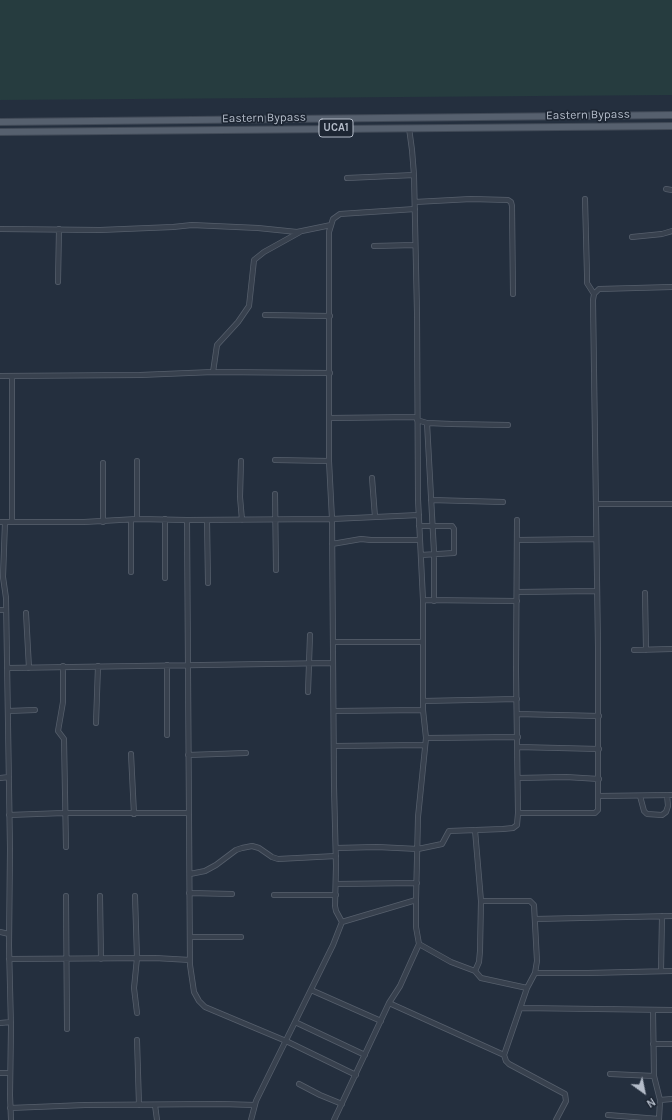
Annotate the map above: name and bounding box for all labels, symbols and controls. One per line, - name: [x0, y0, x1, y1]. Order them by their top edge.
- street label: Eastern Bypass: [546, 107, 630, 123]
- street label: Eastern Bypass: [222, 110, 306, 126]
- road number: UCA1: [319, 119, 353, 137]
- north arrow: [624, 1072, 664, 1112]
- text: N: [644, 1095, 658, 1110]

